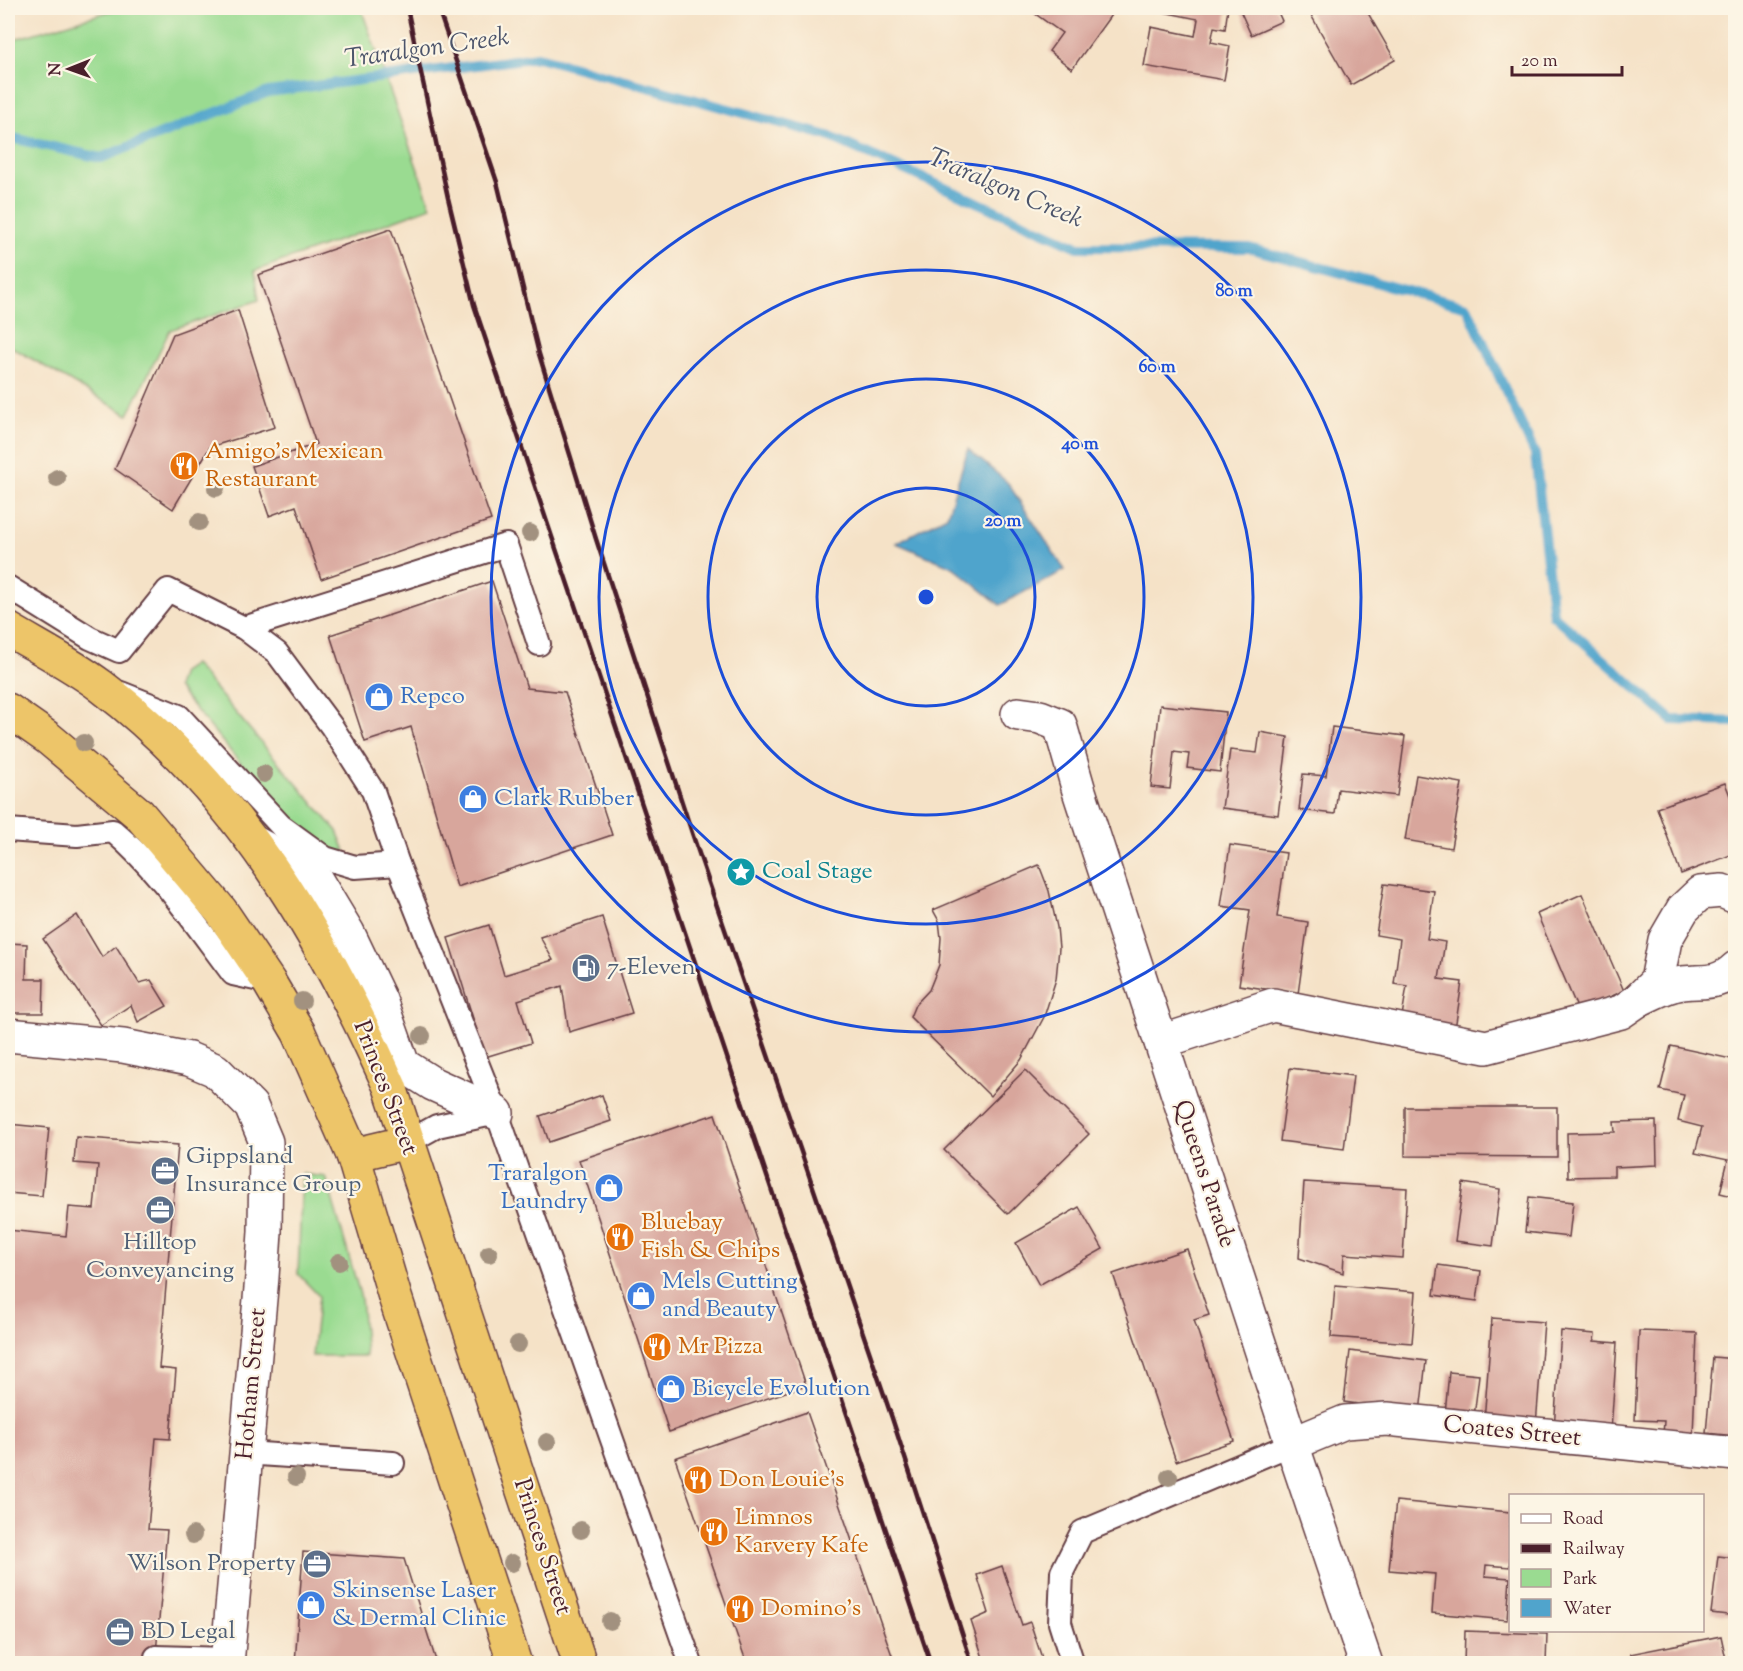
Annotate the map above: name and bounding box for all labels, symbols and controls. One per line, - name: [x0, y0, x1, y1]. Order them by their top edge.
- water label: Traralgon Creek: [342, 19, 512, 79]
- north arrow: [39, 39, 99, 99]
- scale bar: [1512, 39, 1622, 77]
- text: 20 m: [1521, 49, 1558, 75]
- text: N: [45, 62, 68, 76]
- water label: Traralgon Creek: [922, 140, 1089, 238]
- text: 80 m: [1215, 279, 1253, 305]
- text: 60 m: [1138, 355, 1176, 381]
- text: 40 m: [1060, 432, 1099, 458]
- place label: Amigo's Mexican Restaurant: [205, 435, 384, 497]
- restaurant icon: Amigo's Mexican Restaurant: [168, 450, 200, 482]
- text: 20 m: [985, 509, 1021, 535]
- centre of rings: [916, 587, 936, 607]
- place label: Repco: [400, 680, 465, 714]
- shop icon: Repco: [363, 681, 395, 713]
- place label: Clark Rubber: [494, 782, 634, 816]
- shop icon: Clark Rubber: [457, 783, 489, 815]
- place label: Coal Stage: [762, 855, 873, 889]
- place icon: Coal Stage: [725, 856, 757, 888]
- place label: 7-Eleven: [607, 951, 696, 985]
- fuel station icon: 7-Eleven: [570, 952, 602, 984]
- street label: Princes Street: [344, 1016, 426, 1160]
- street label: Queens Parade: [1164, 1096, 1244, 1252]
- place label: Gippsland Insurance Group: [186, 1140, 361, 1202]
- office icon: Gippsland Insurance Group: [149, 1155, 181, 1187]
- place label: Traralgon Laundry: [488, 1157, 588, 1219]
- shop icon: Traralgon Laundry: [593, 1172, 625, 1204]
- office icon: Hilltop Conveyancing: [144, 1194, 176, 1226]
- place label: Bluebay Fish & Chips: [641, 1206, 780, 1268]
- restaurant icon: Bluebay Fish & Chips: [604, 1221, 636, 1253]
- place label: Hilltop Conveyancing: [86, 1226, 234, 1288]
- place label: Mels Cutting and Beauty: [662, 1265, 798, 1327]
- shop icon: Mels Cutting and Beauty: [625, 1280, 657, 1312]
- street label: Hotham Street: [228, 1307, 276, 1461]
- place label: Mr Pizza: [678, 1330, 763, 1364]
- restaurant icon: Mr Pizza: [641, 1331, 673, 1363]
- place label: Bicycle Evolution: [692, 1372, 871, 1406]
- shop icon: Bicycle Evolution: [655, 1373, 687, 1405]
- street label: Coates Street: [1441, 1408, 1583, 1456]
- place label: Don Louie's: [719, 1463, 844, 1497]
- restaurant icon: Don Louie's: [682, 1464, 714, 1496]
- street label: Princes Street: [504, 1474, 580, 1620]
- legend: [1509, 1494, 1704, 1632]
- place label: Limnos Karvery Kafe: [735, 1501, 869, 1563]
- text: Road: [1563, 1507, 1603, 1533]
- restaurant icon: Limnos Karvery Kafe: [698, 1516, 730, 1548]
- text: Railway: [1563, 1537, 1625, 1563]
- place label: Wilson Property: [127, 1547, 296, 1581]
- office icon: Wilson Property: [301, 1548, 333, 1580]
- text: Park: [1563, 1567, 1598, 1593]
- place label: Skinsense Laser & Dermal Clinic: [332, 1574, 507, 1636]
- shop icon: Skinsense Laser & Dermal Clinic: [295, 1589, 327, 1621]
- place label: Domino's: [761, 1592, 861, 1626]
- restaurant icon: Domino's: [724, 1593, 756, 1625]
- text: Water: [1563, 1597, 1612, 1623]
- place label: BD Legal: [141, 1615, 236, 1649]
- office icon: BD Legal: [104, 1616, 136, 1648]

